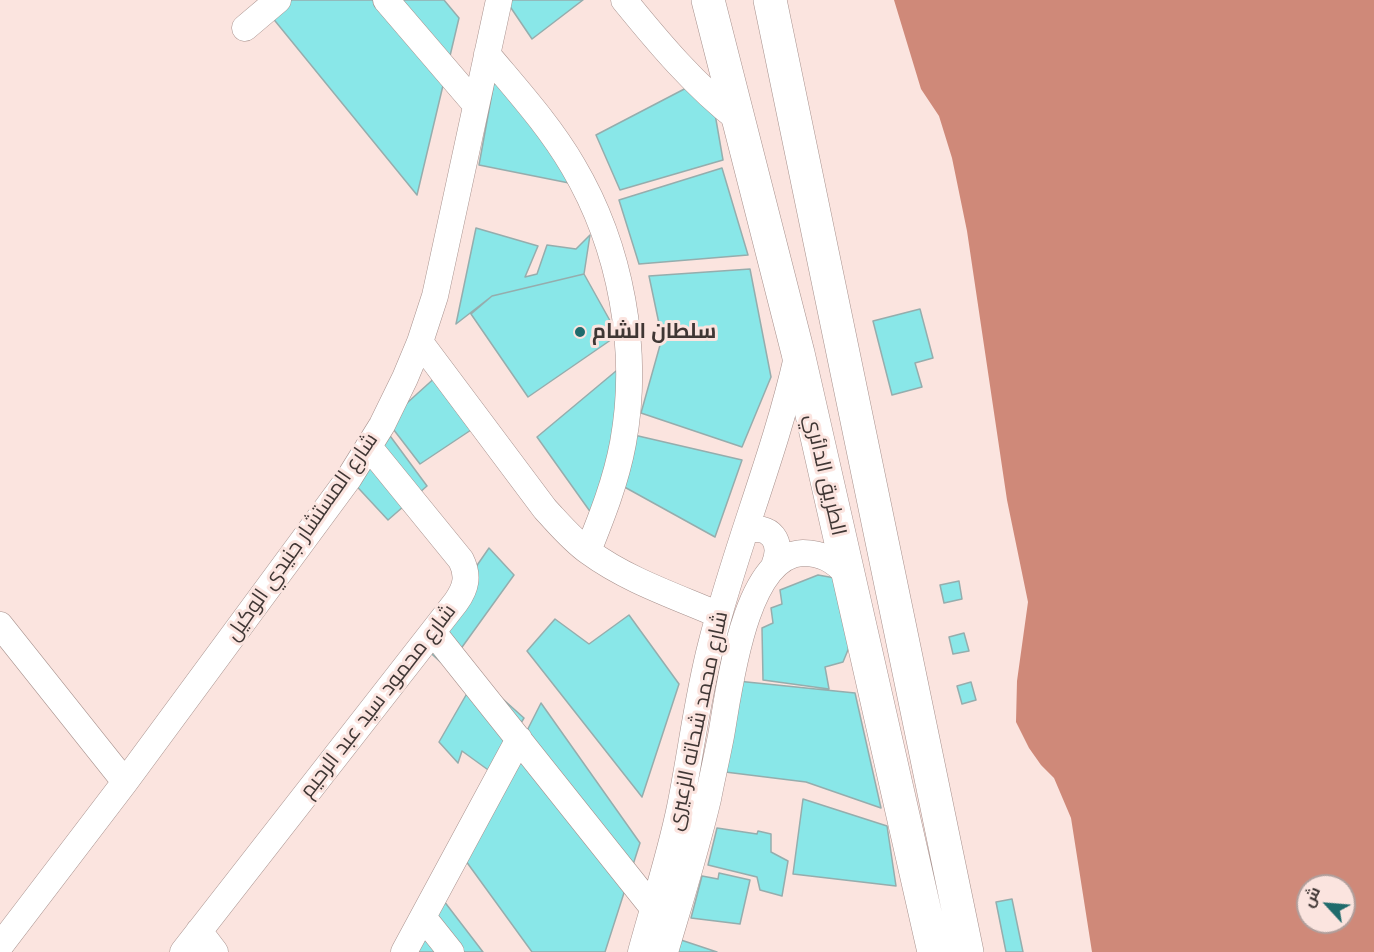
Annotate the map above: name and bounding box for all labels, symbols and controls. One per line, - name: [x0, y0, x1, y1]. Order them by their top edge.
- place label: سلطان الشام: [592, 319, 716, 345]
- marker: سلطان الشام: [573, 325, 587, 339]
- street label: الطريق الدائري: [799, 412, 851, 538]
- street label: شارع المستشار جنيدي الوكيل: [221, 428, 383, 646]
- street label: شارع محمود سيد عبد الرحيم: [295, 599, 461, 803]
- street label: شارع محمد شحاته الزعيرى: [662, 609, 734, 833]
- north arrow: [1296, 874, 1356, 934]
- text: ش: [1298, 883, 1324, 910]

